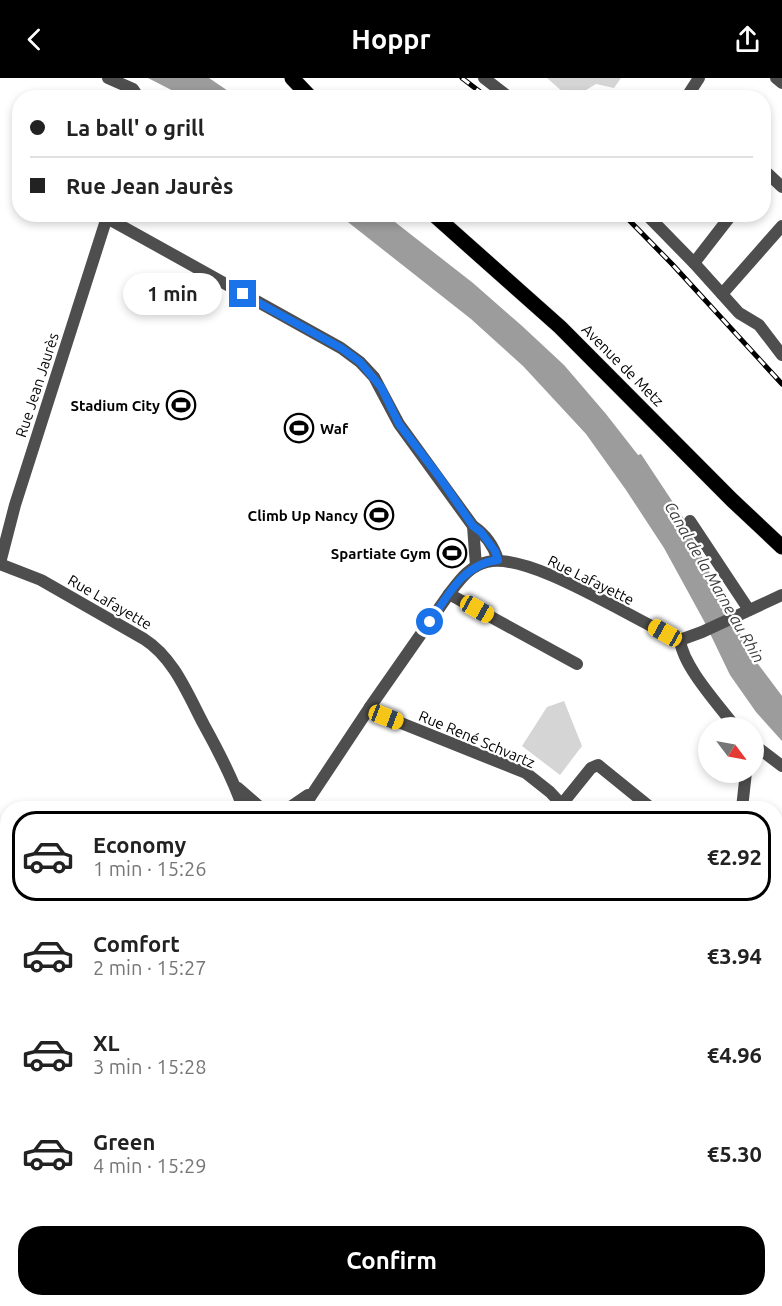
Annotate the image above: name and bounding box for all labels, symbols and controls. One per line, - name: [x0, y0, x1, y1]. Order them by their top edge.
- icon: back: [18, 23, 51, 56]
- icon: share: [731, 23, 764, 56]
- text: Hoppr: [351, 24, 431, 54]
- text: La ball' o grill: [66, 115, 204, 140]
- text: Rue Jean Jaurès: [66, 173, 233, 198]
- callout: 1 min: [123, 273, 222, 315]
- route end: [229, 280, 256, 307]
- text: 1 min: [147, 282, 198, 305]
- street label: Avenue de Metz: [579, 321, 667, 409]
- street label: Rue Jean Jaurès: [12, 330, 62, 440]
- sports icon: Stadium City: [165, 389, 197, 421]
- place label: Stadium City: [70, 397, 160, 414]
- sports icon: Waf: [283, 412, 315, 444]
- place label: Waf: [320, 420, 349, 437]
- water label: Canal de la Marne au Rhin: [661, 498, 769, 666]
- sports icon: Climb Up Nancy: [363, 499, 395, 531]
- place label: Climb Up Nancy: [248, 507, 358, 524]
- sports icon: Spartiate Gym: [436, 537, 468, 569]
- place label: Spartiate Gym: [331, 545, 431, 562]
- street label: Rue Lafayette: [545, 552, 637, 608]
- street label: Rue Lafayette: [65, 571, 155, 633]
- car: [457, 592, 497, 626]
- route start: [416, 608, 443, 635]
- car: [645, 616, 685, 650]
- car: [366, 702, 406, 732]
- street label: Rue René Schvartz: [416, 707, 538, 771]
- north arrow: [698, 717, 764, 783]
- map controls: [698, 717, 764, 783]
- icon: car: [21, 829, 75, 883]
- text: Economy: [93, 832, 186, 857]
- text: €2.92: [707, 844, 762, 869]
- text: 1 min · 15:26: [93, 857, 207, 880]
- icon: car: [21, 928, 75, 982]
- text: Comfort: [93, 931, 180, 956]
- text: €3.94: [707, 943, 762, 968]
- text: 2 min · 15:27: [93, 956, 207, 979]
- icon: car: [21, 1027, 75, 1081]
- text: XL: [93, 1030, 120, 1055]
- text: €4.96: [707, 1042, 762, 1067]
- text: 3 min · 15:28: [93, 1055, 207, 1078]
- icon: car: [21, 1126, 75, 1180]
- text: Green: [93, 1129, 155, 1154]
- text: €5.30: [707, 1141, 762, 1166]
- text: 4 min · 15:29: [93, 1154, 207, 1177]
- button: Confirm: [18, 1226, 765, 1295]

